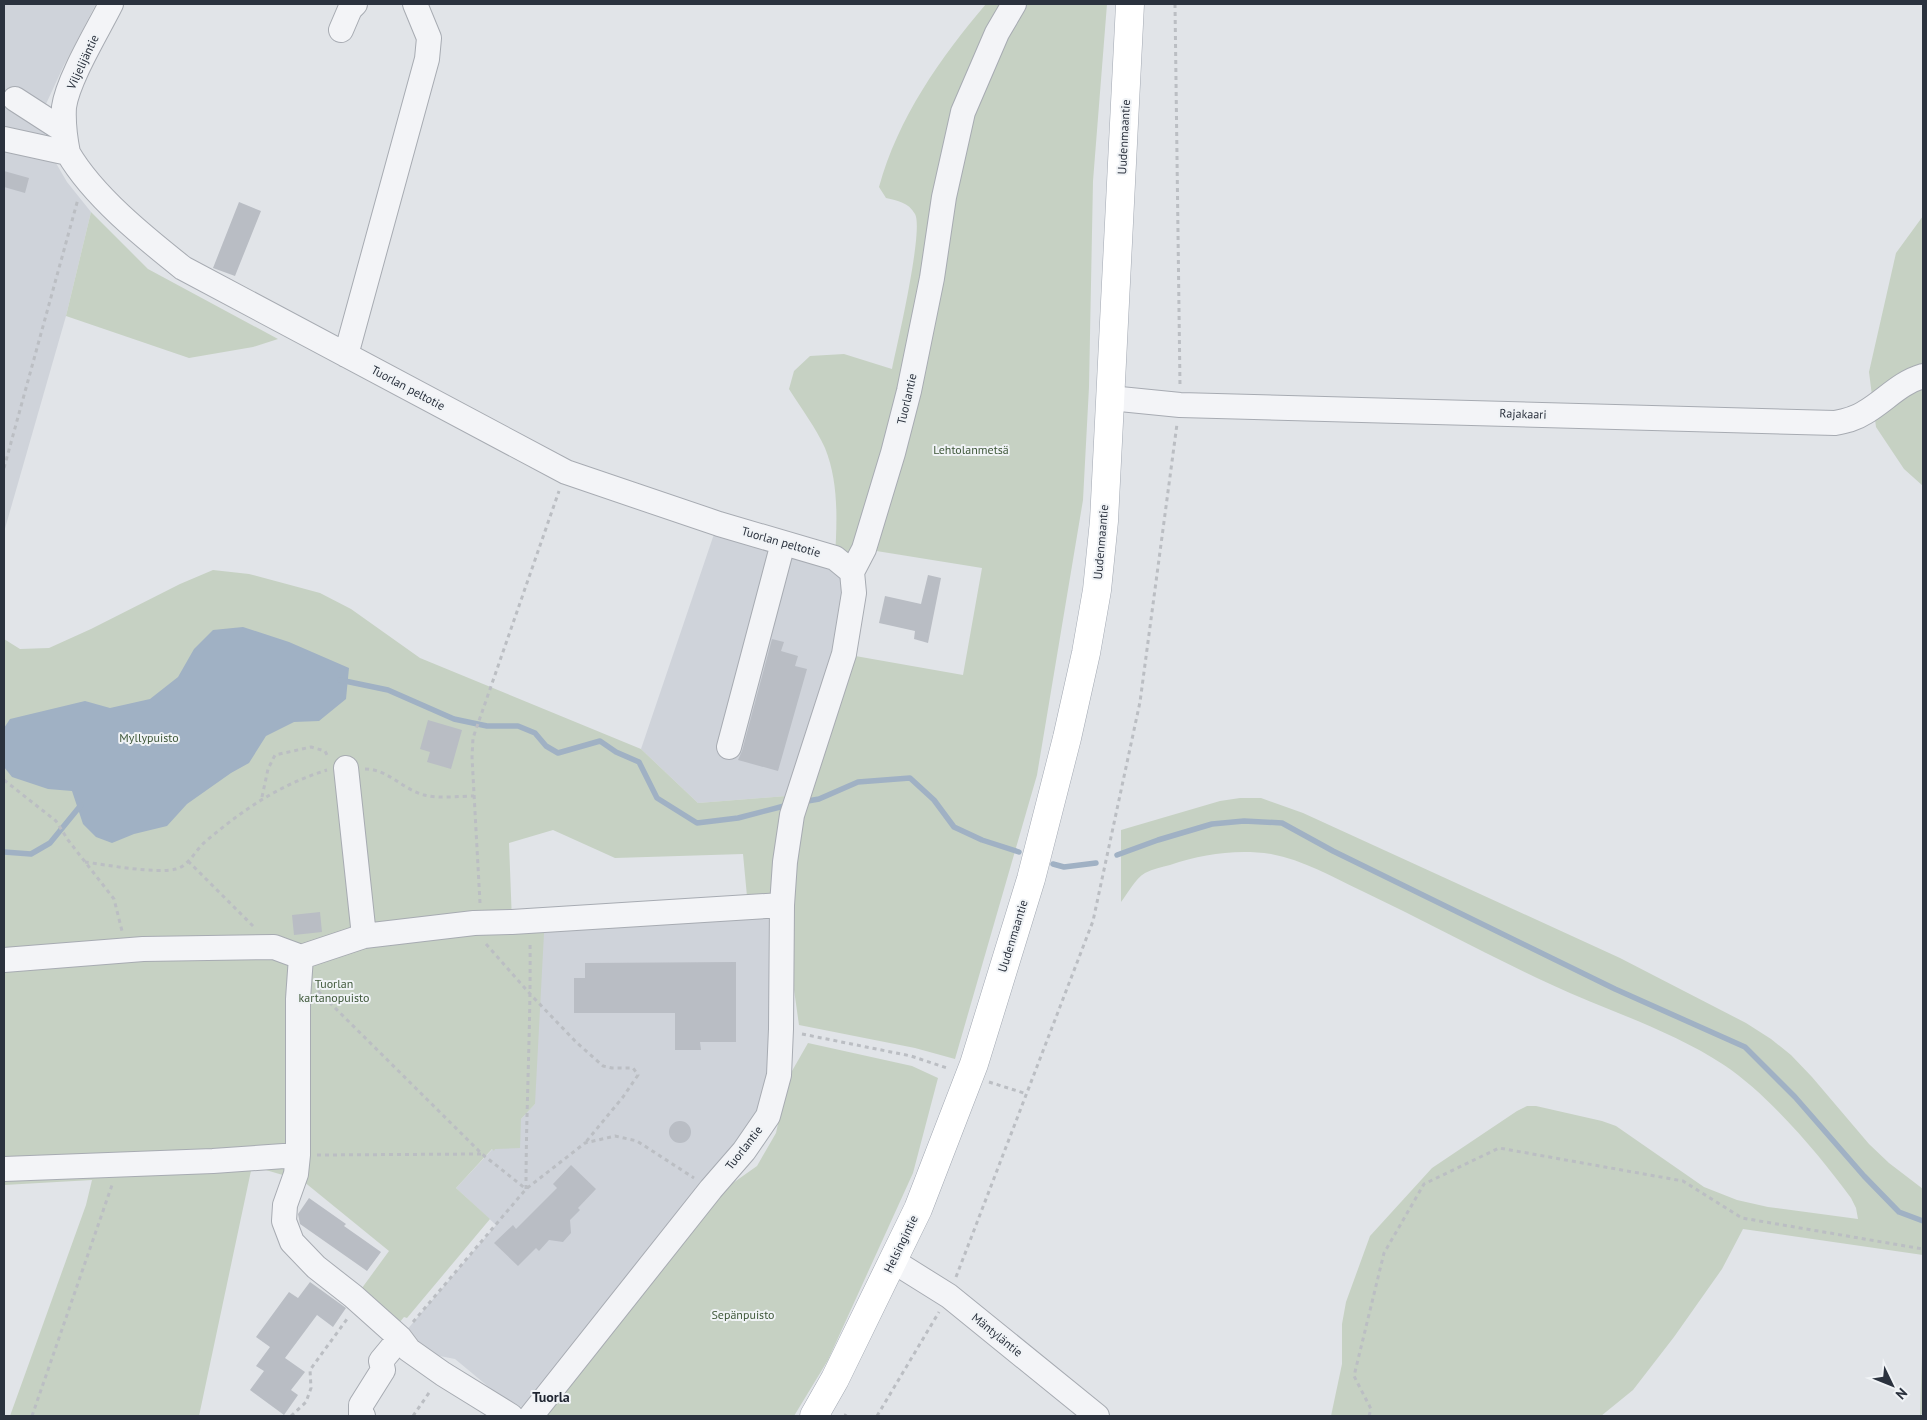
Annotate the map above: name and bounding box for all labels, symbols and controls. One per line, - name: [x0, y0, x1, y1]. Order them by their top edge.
- street label: Viljelijäntie: [63, 32, 102, 92]
- street label: Uudenmaantie: [1114, 99, 1133, 175]
- street label: Tuorlan peltotie: [369, 362, 448, 413]
- street label: Tuorlantie: [893, 372, 920, 426]
- street label: Rajakaari: [1499, 405, 1547, 422]
- park label: Lehtolanmetsä: [933, 442, 1009, 457]
- street label: Uudenmaantie: [1090, 504, 1111, 580]
- street label: Tuorlan peltotie: [740, 523, 822, 560]
- park label: Myllypuisto: [119, 730, 179, 745]
- street label: Uudenmaantie: [994, 898, 1031, 974]
- park label: Tuorlan kartanopuisto: [299, 976, 369, 1005]
- street label: Tuorlantie: [722, 1123, 765, 1173]
- street label: Helsingintie: [880, 1213, 921, 1275]
- park label: Sepänpuisto: [711, 1307, 775, 1322]
- street label: Mäntyläntie: [969, 1310, 1026, 1360]
- north arrow: [1867, 1360, 1917, 1410]
- text: N: [1892, 1384, 1911, 1403]
- district label: Tuorla: [532, 1388, 570, 1406]

